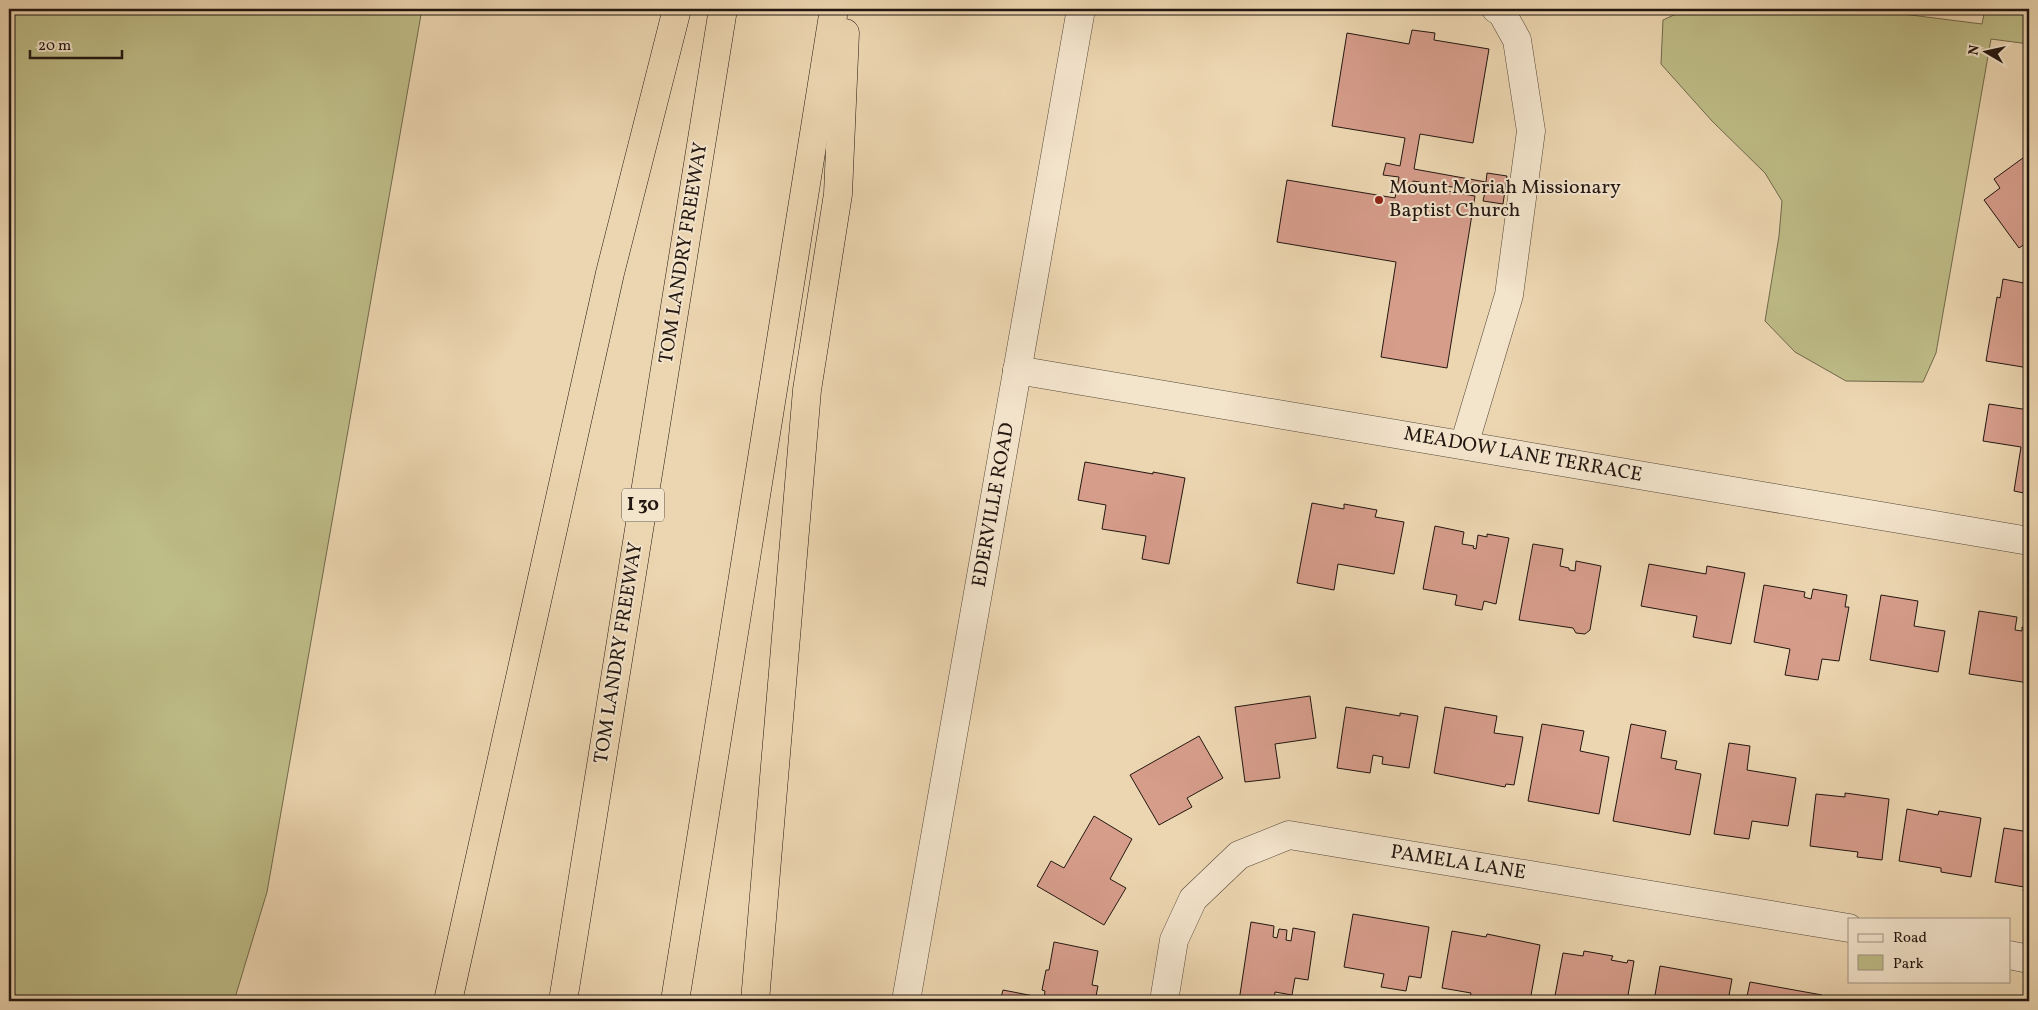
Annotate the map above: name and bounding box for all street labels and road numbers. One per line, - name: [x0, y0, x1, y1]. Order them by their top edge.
- street label: TOM LANDRY FREEWAY: [653, 140, 715, 366]
- street label: EDERVILLE ROAD: [966, 420, 1022, 590]
- street label: MEADOW LANE TERRACE: [1401, 420, 1645, 490]
- road number: I 30: [622, 488, 664, 522]
- street label: TOM LANDRY FREEWAY: [588, 540, 650, 766]
- street label: PAMELA LANE: [1388, 838, 1528, 888]

